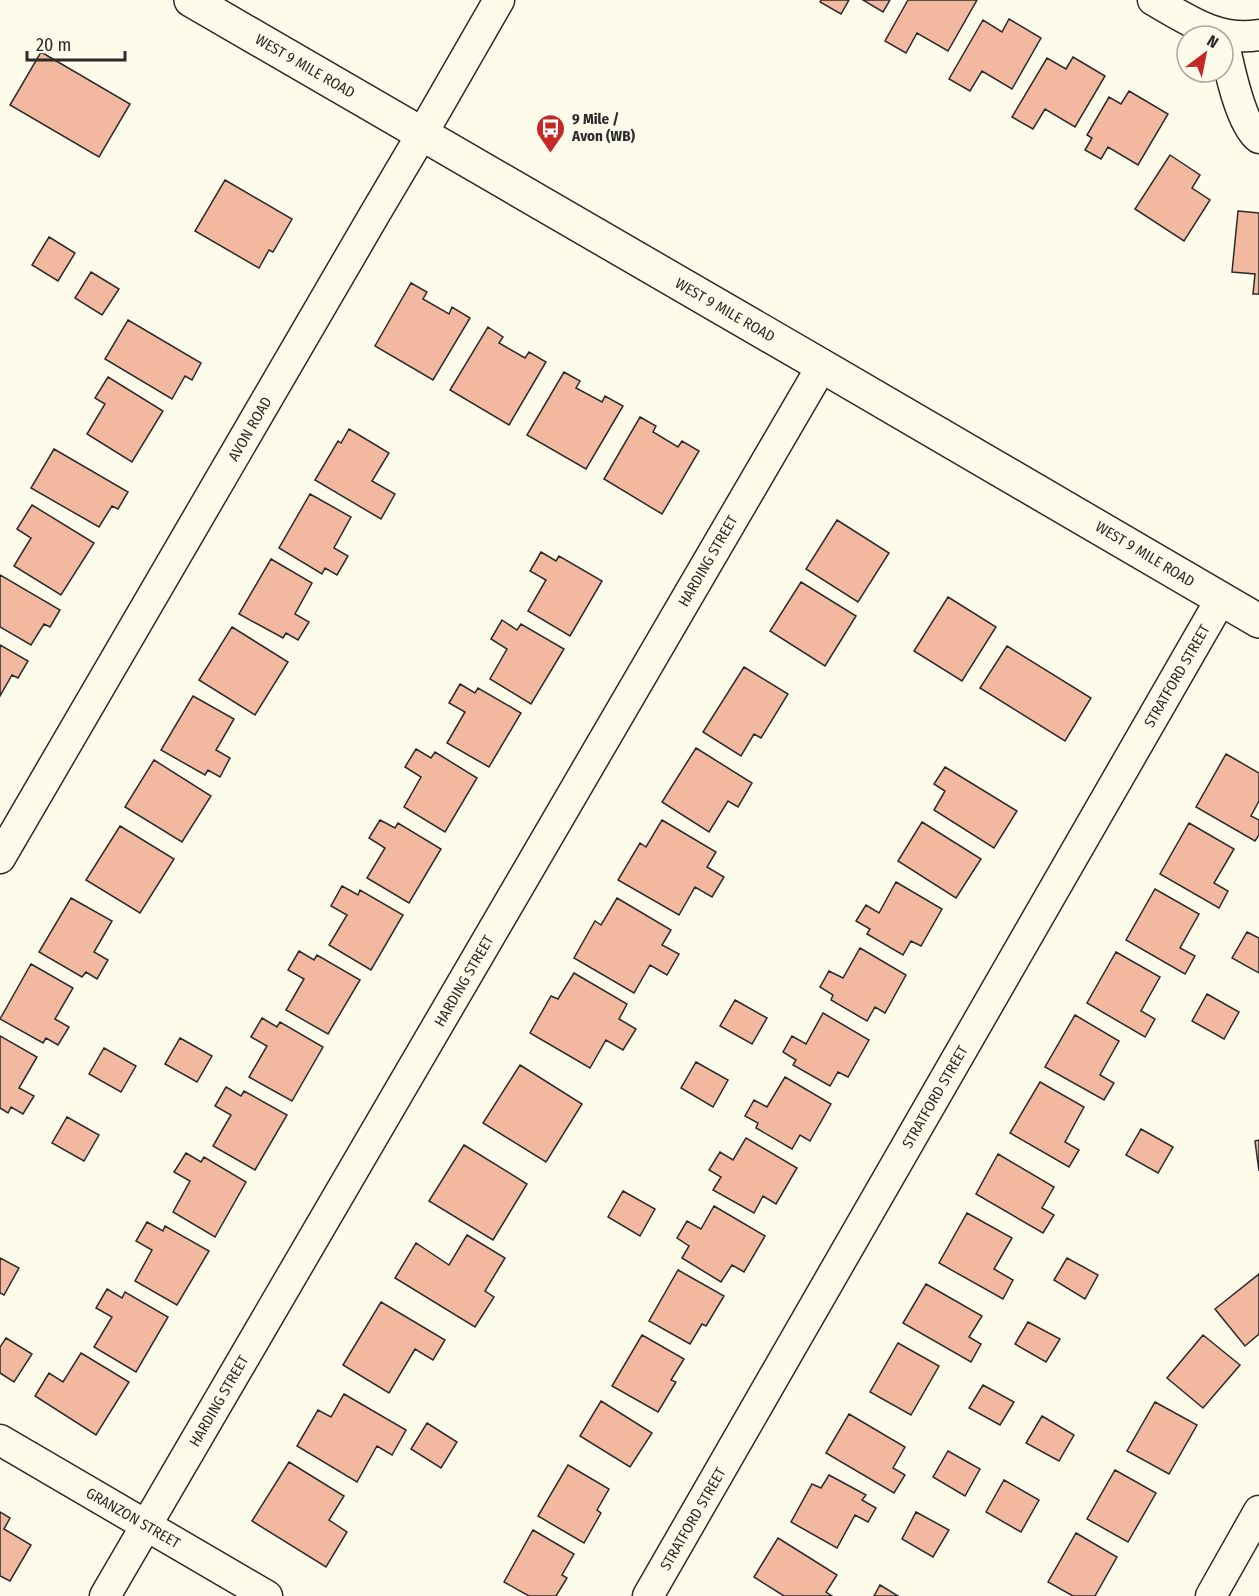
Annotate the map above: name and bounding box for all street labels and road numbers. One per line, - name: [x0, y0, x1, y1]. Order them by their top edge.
- street label: WEST 9 MILE ROAD: [252, 30, 358, 102]
- street label: WEST 9 MILE ROAD: [672, 274, 778, 346]
- street label: AVON ROAD: [224, 394, 276, 464]
- street label: HARDING STREET: [675, 512, 741, 610]
- street label: WEST 9 MILE ROAD: [1092, 517, 1198, 591]
- street label: STRATFORD STREET: [1140, 621, 1214, 731]
- street label: HARDING STREET: [431, 932, 497, 1030]
- street label: STRATFORD STREET: [898, 1042, 972, 1152]
- street label: HARDING STREET: [186, 1352, 252, 1450]
- street label: STRATFORD STREET: [656, 1464, 730, 1574]
- street label: GRANZON STREET: [83, 1484, 183, 1552]

